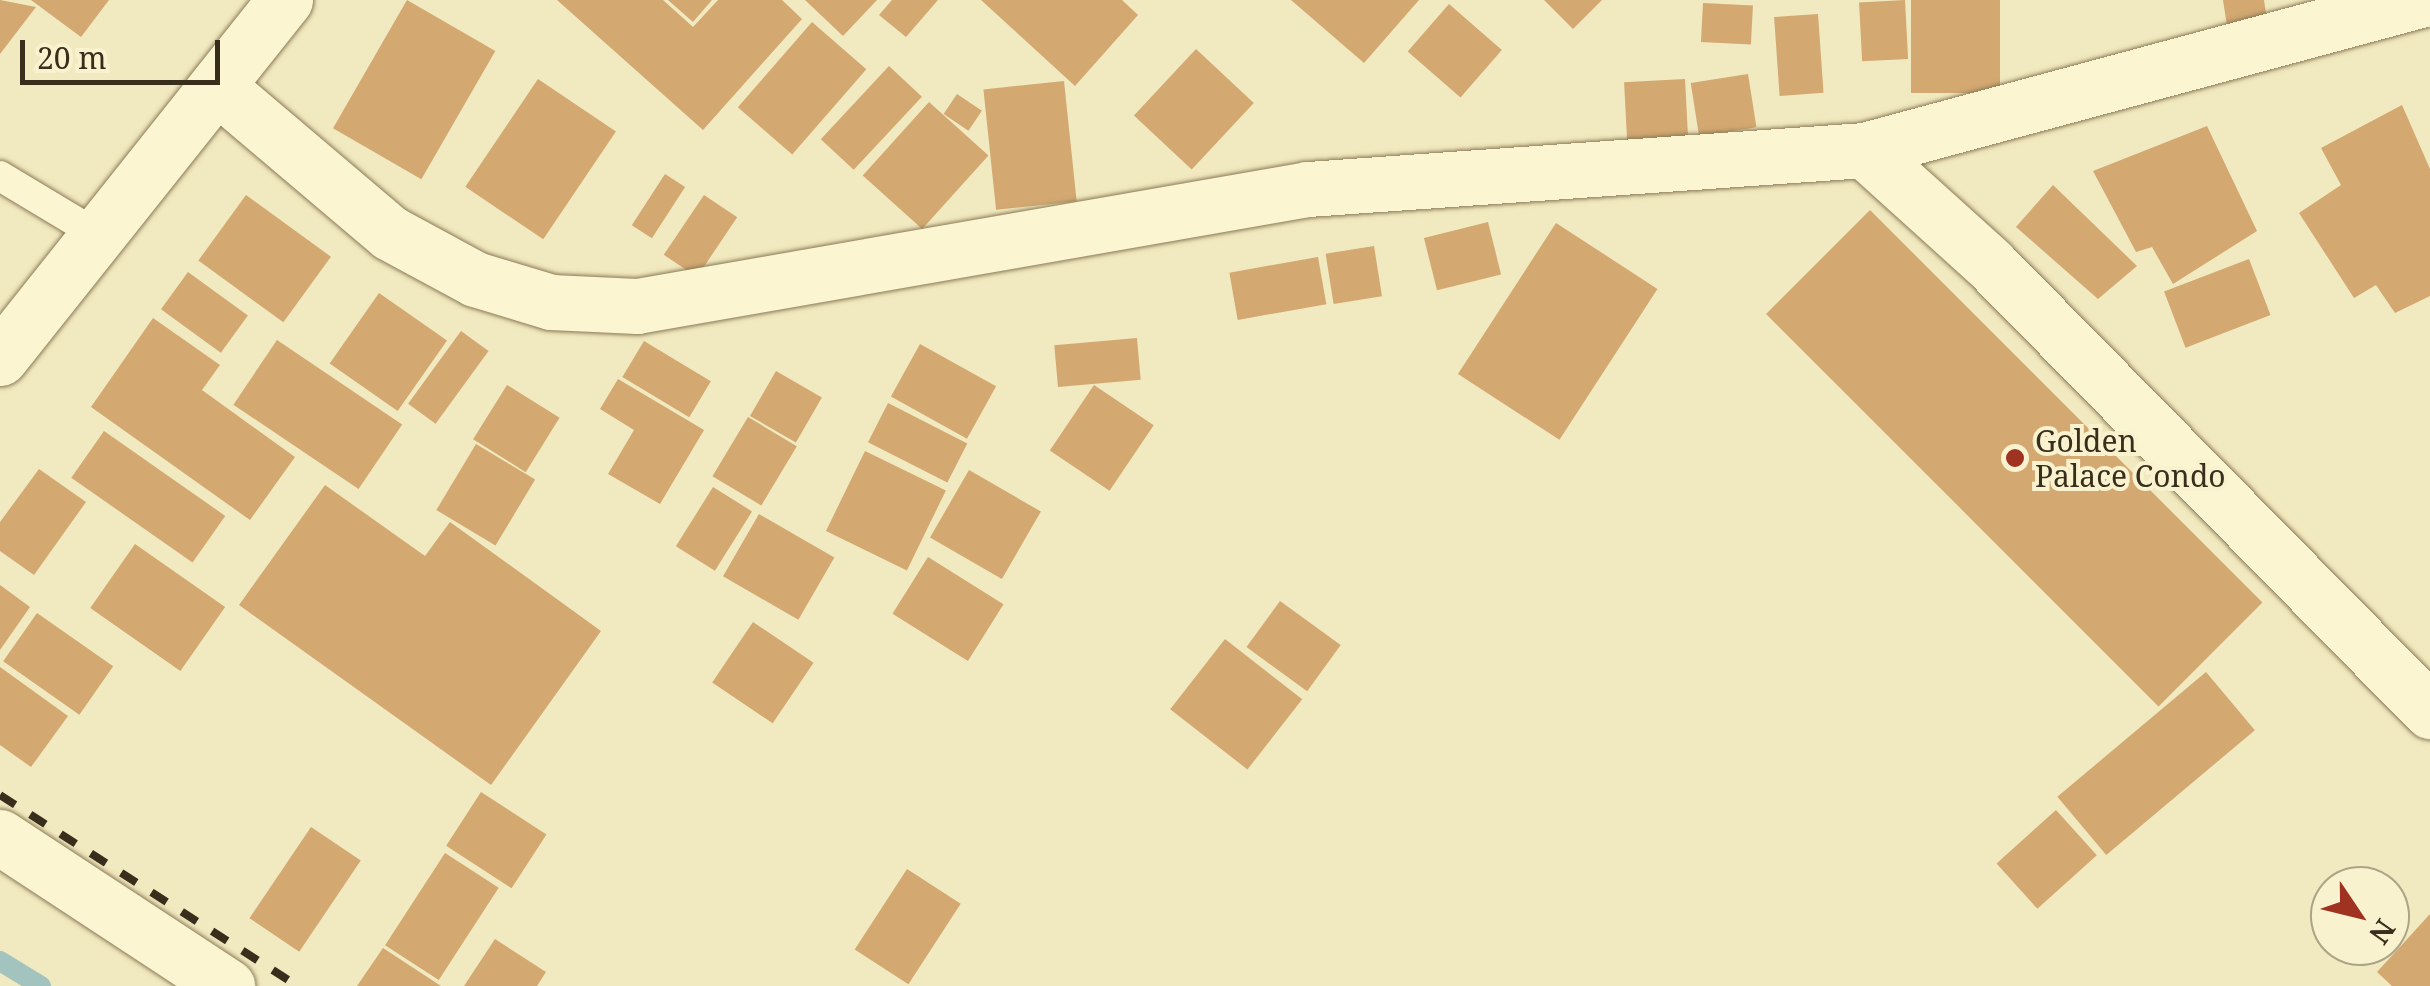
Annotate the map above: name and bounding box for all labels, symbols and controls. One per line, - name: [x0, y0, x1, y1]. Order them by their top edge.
- scale bar: [25, 20, 225, 82]
- text: 20 m: [37, 37, 107, 78]
- place label: Golden Palace Condo: [2035, 423, 2226, 494]
- marker: Golden Palace Condo: [2004, 447, 2026, 469]
- north arrow: [2310, 866, 2410, 966]
- text: N: [2361, 912, 2405, 952]

